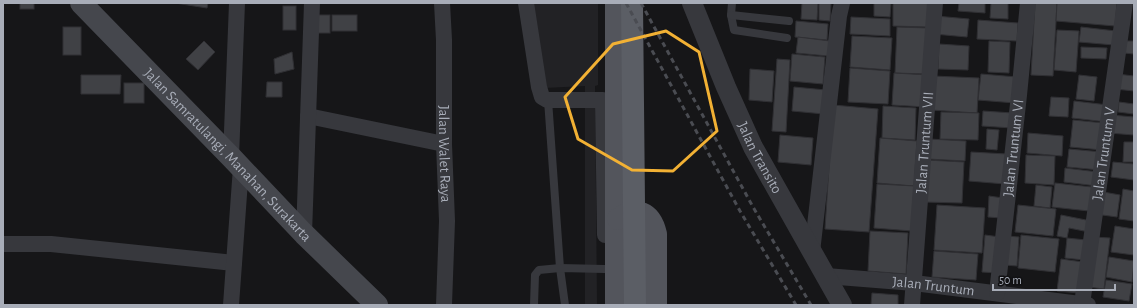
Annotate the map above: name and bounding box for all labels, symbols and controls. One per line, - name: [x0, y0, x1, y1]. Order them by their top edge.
- street label: Jalan Samratulangi, Manahan, Surakarta: [141, 65, 314, 245]
- street label: Jalan Truntum VII: [914, 91, 936, 194]
- street label: Jalan Truntum VI: [1001, 98, 1026, 197]
- street label: Jalan Walet Raya: [436, 105, 453, 203]
- street label: Jalan Truntum V: [1090, 106, 1118, 201]
- street label: Jalan Transito: [735, 120, 785, 196]
- scale bar: [993, 266, 1115, 292]
- street label: Jalan Truntum: [892, 274, 976, 299]
- text: 50 m: [999, 274, 1022, 286]

